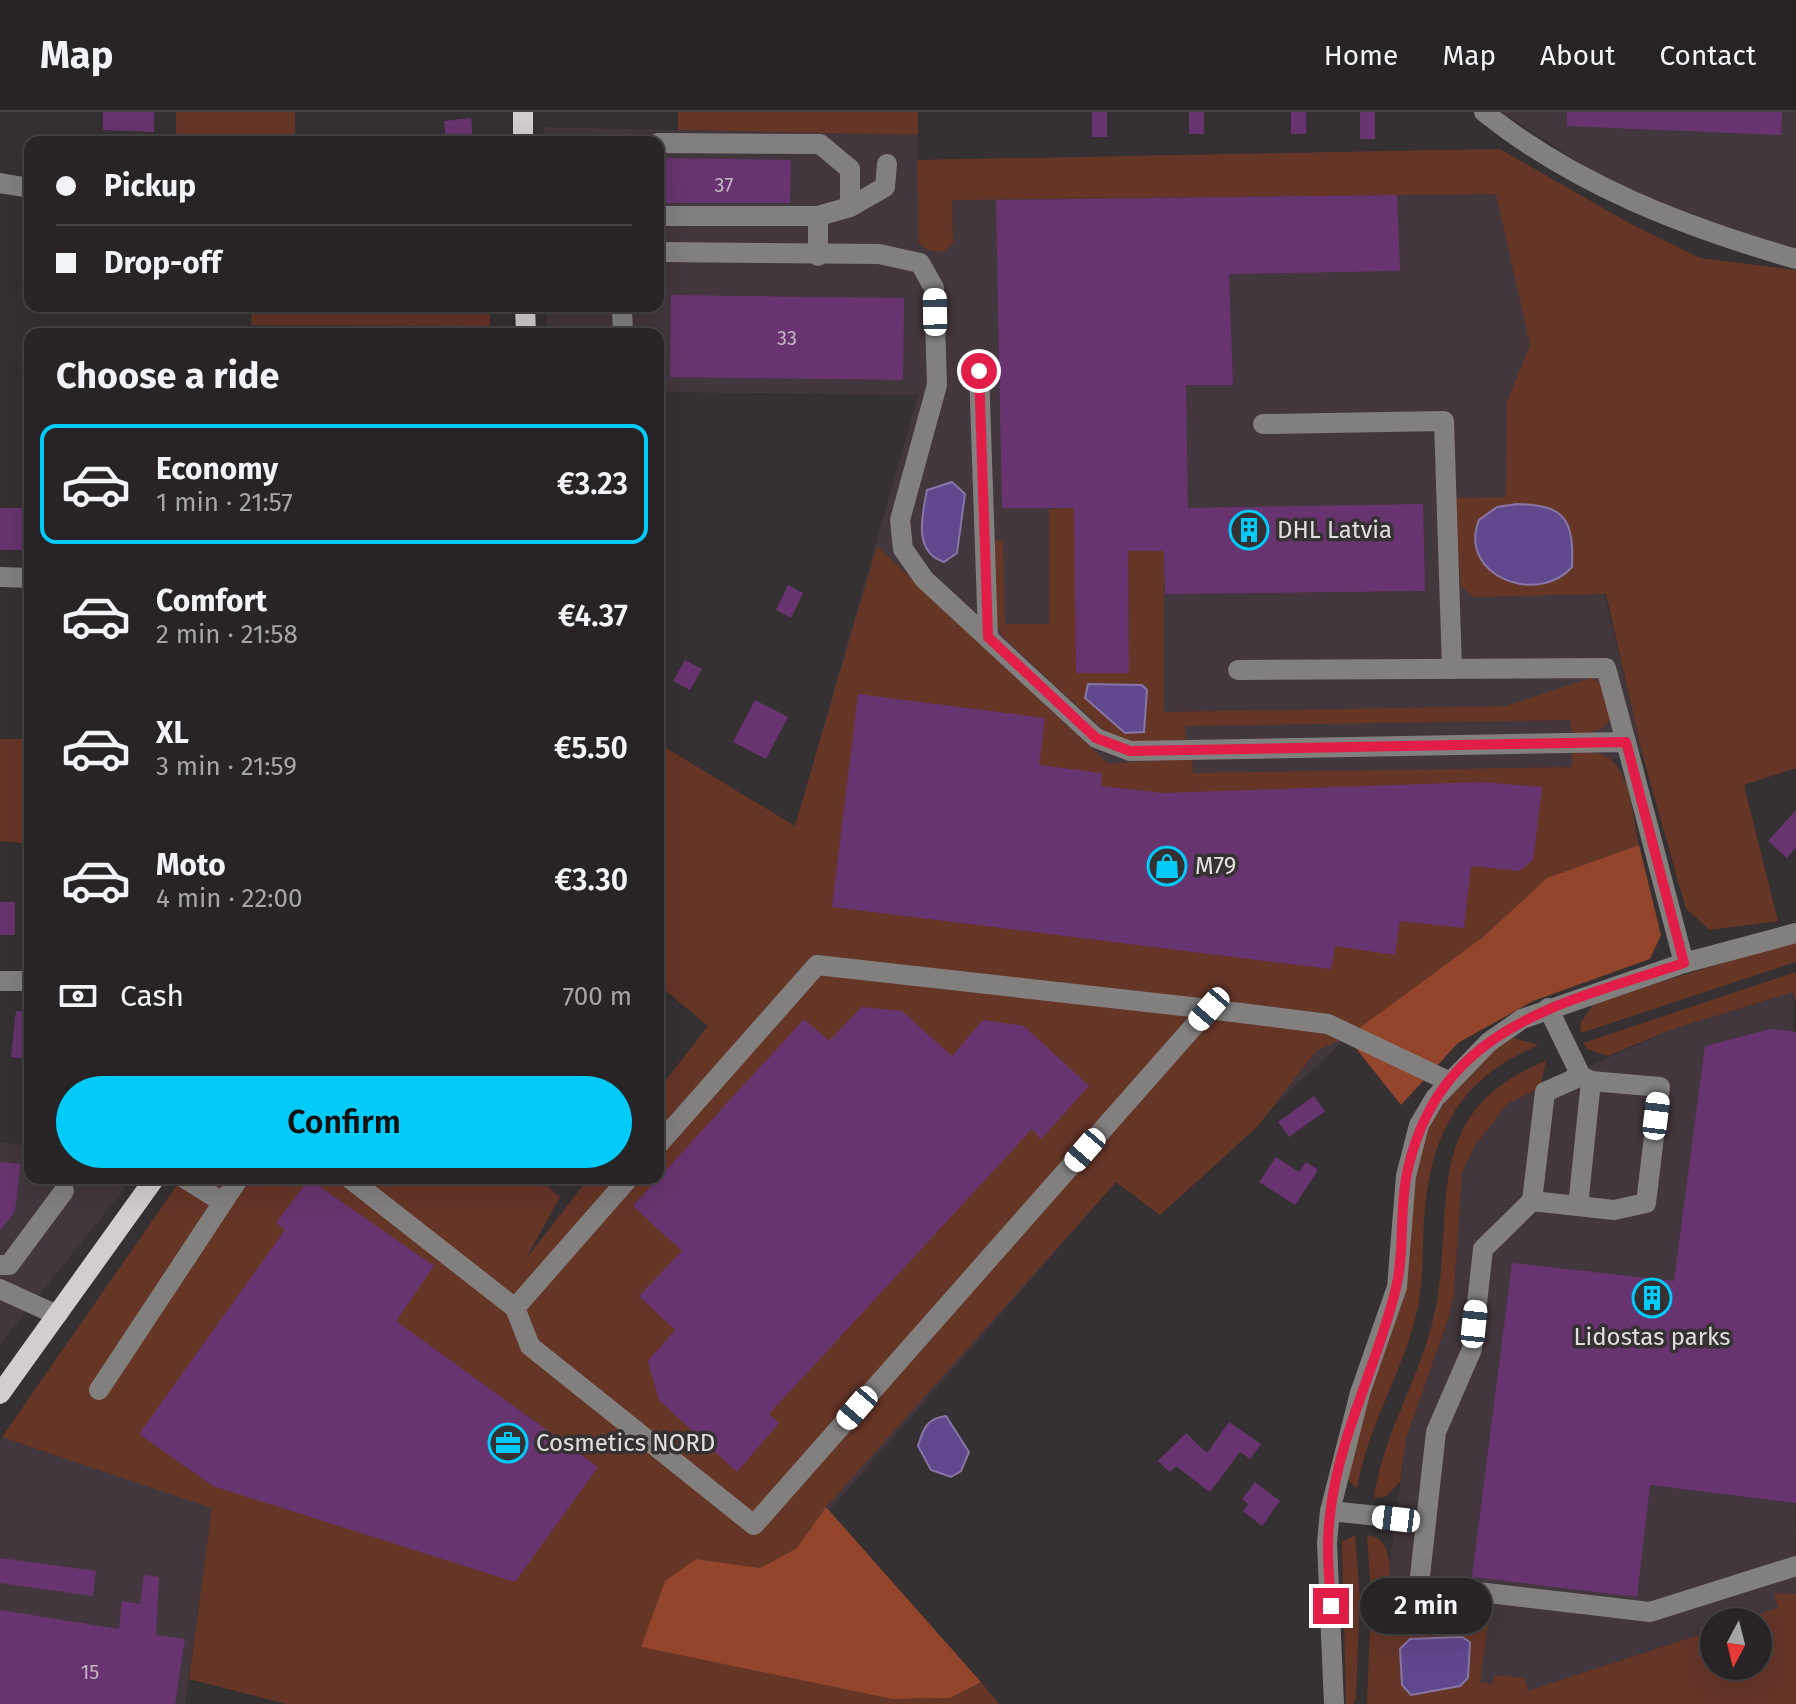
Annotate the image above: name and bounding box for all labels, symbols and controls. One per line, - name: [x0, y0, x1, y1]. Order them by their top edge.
- text: Map: [40, 32, 113, 78]
- text: Home: [1324, 39, 1398, 72]
- text: Map: [1442, 39, 1496, 72]
- text: About: [1540, 39, 1615, 72]
- text: Contact: [1659, 39, 1756, 72]
- text: Pickup: [104, 168, 196, 204]
- house number: 37: [715, 173, 733, 197]
- text: Drop-off: [104, 245, 221, 281]
- car: [923, 288, 947, 336]
- house number: 33: [777, 326, 797, 350]
- route start: [961, 353, 997, 389]
- text: Choose a ride: [56, 354, 279, 398]
- icon: car: [60, 448, 132, 520]
- text: Economy: [156, 451, 278, 487]
- text: €3.23: [557, 466, 628, 502]
- text: 1 min · 21:57: [156, 487, 293, 518]
- building icon: DHL Latvia: [1228, 509, 1270, 551]
- place label: DHL Latvia: [1277, 516, 1392, 544]
- icon: car: [60, 580, 132, 652]
- text: Comfort: [156, 583, 267, 619]
- text: €4.37: [558, 598, 628, 634]
- text: 2 min · 21:58: [156, 619, 298, 650]
- icon: car: [60, 712, 132, 784]
- text: XL: [156, 715, 189, 751]
- text: €5.50: [554, 730, 628, 766]
- text: 3 min · 21:59: [156, 751, 297, 782]
- icon: car: [60, 844, 132, 916]
- shop icon: M79: [1146, 845, 1188, 887]
- text: Moto: [156, 847, 226, 883]
- place label: M79: [1195, 852, 1236, 880]
- text: €3.30: [555, 862, 628, 898]
- text: 4 min · 22:00: [156, 883, 303, 914]
- icon: cash: [56, 974, 100, 1018]
- text: Cash: [120, 978, 184, 1014]
- text: 700 m: [563, 981, 632, 1012]
- car: [1184, 983, 1234, 1035]
- button: Confirm: [56, 1076, 632, 1168]
- car: [1641, 1091, 1671, 1141]
- car: [1060, 1124, 1110, 1176]
- building icon: Lidostas parks: [1631, 1277, 1673, 1319]
- car: [1460, 1299, 1488, 1349]
- place label: Lidostas parks: [1574, 1323, 1730, 1351]
- car: [832, 1382, 882, 1434]
- office icon: Cosmetics NORD: [487, 1422, 529, 1464]
- place label: Cosmetics NORD: [536, 1429, 715, 1457]
- car: [1371, 1504, 1421, 1534]
- callout: 2 min: [1359, 1578, 1491, 1634]
- route end: [1313, 1588, 1349, 1624]
- text: 2 min: [1394, 1590, 1458, 1621]
- north arrow: [1700, 1608, 1772, 1680]
- map controls: [1700, 1608, 1772, 1680]
- house number: 15: [81, 1660, 99, 1684]

